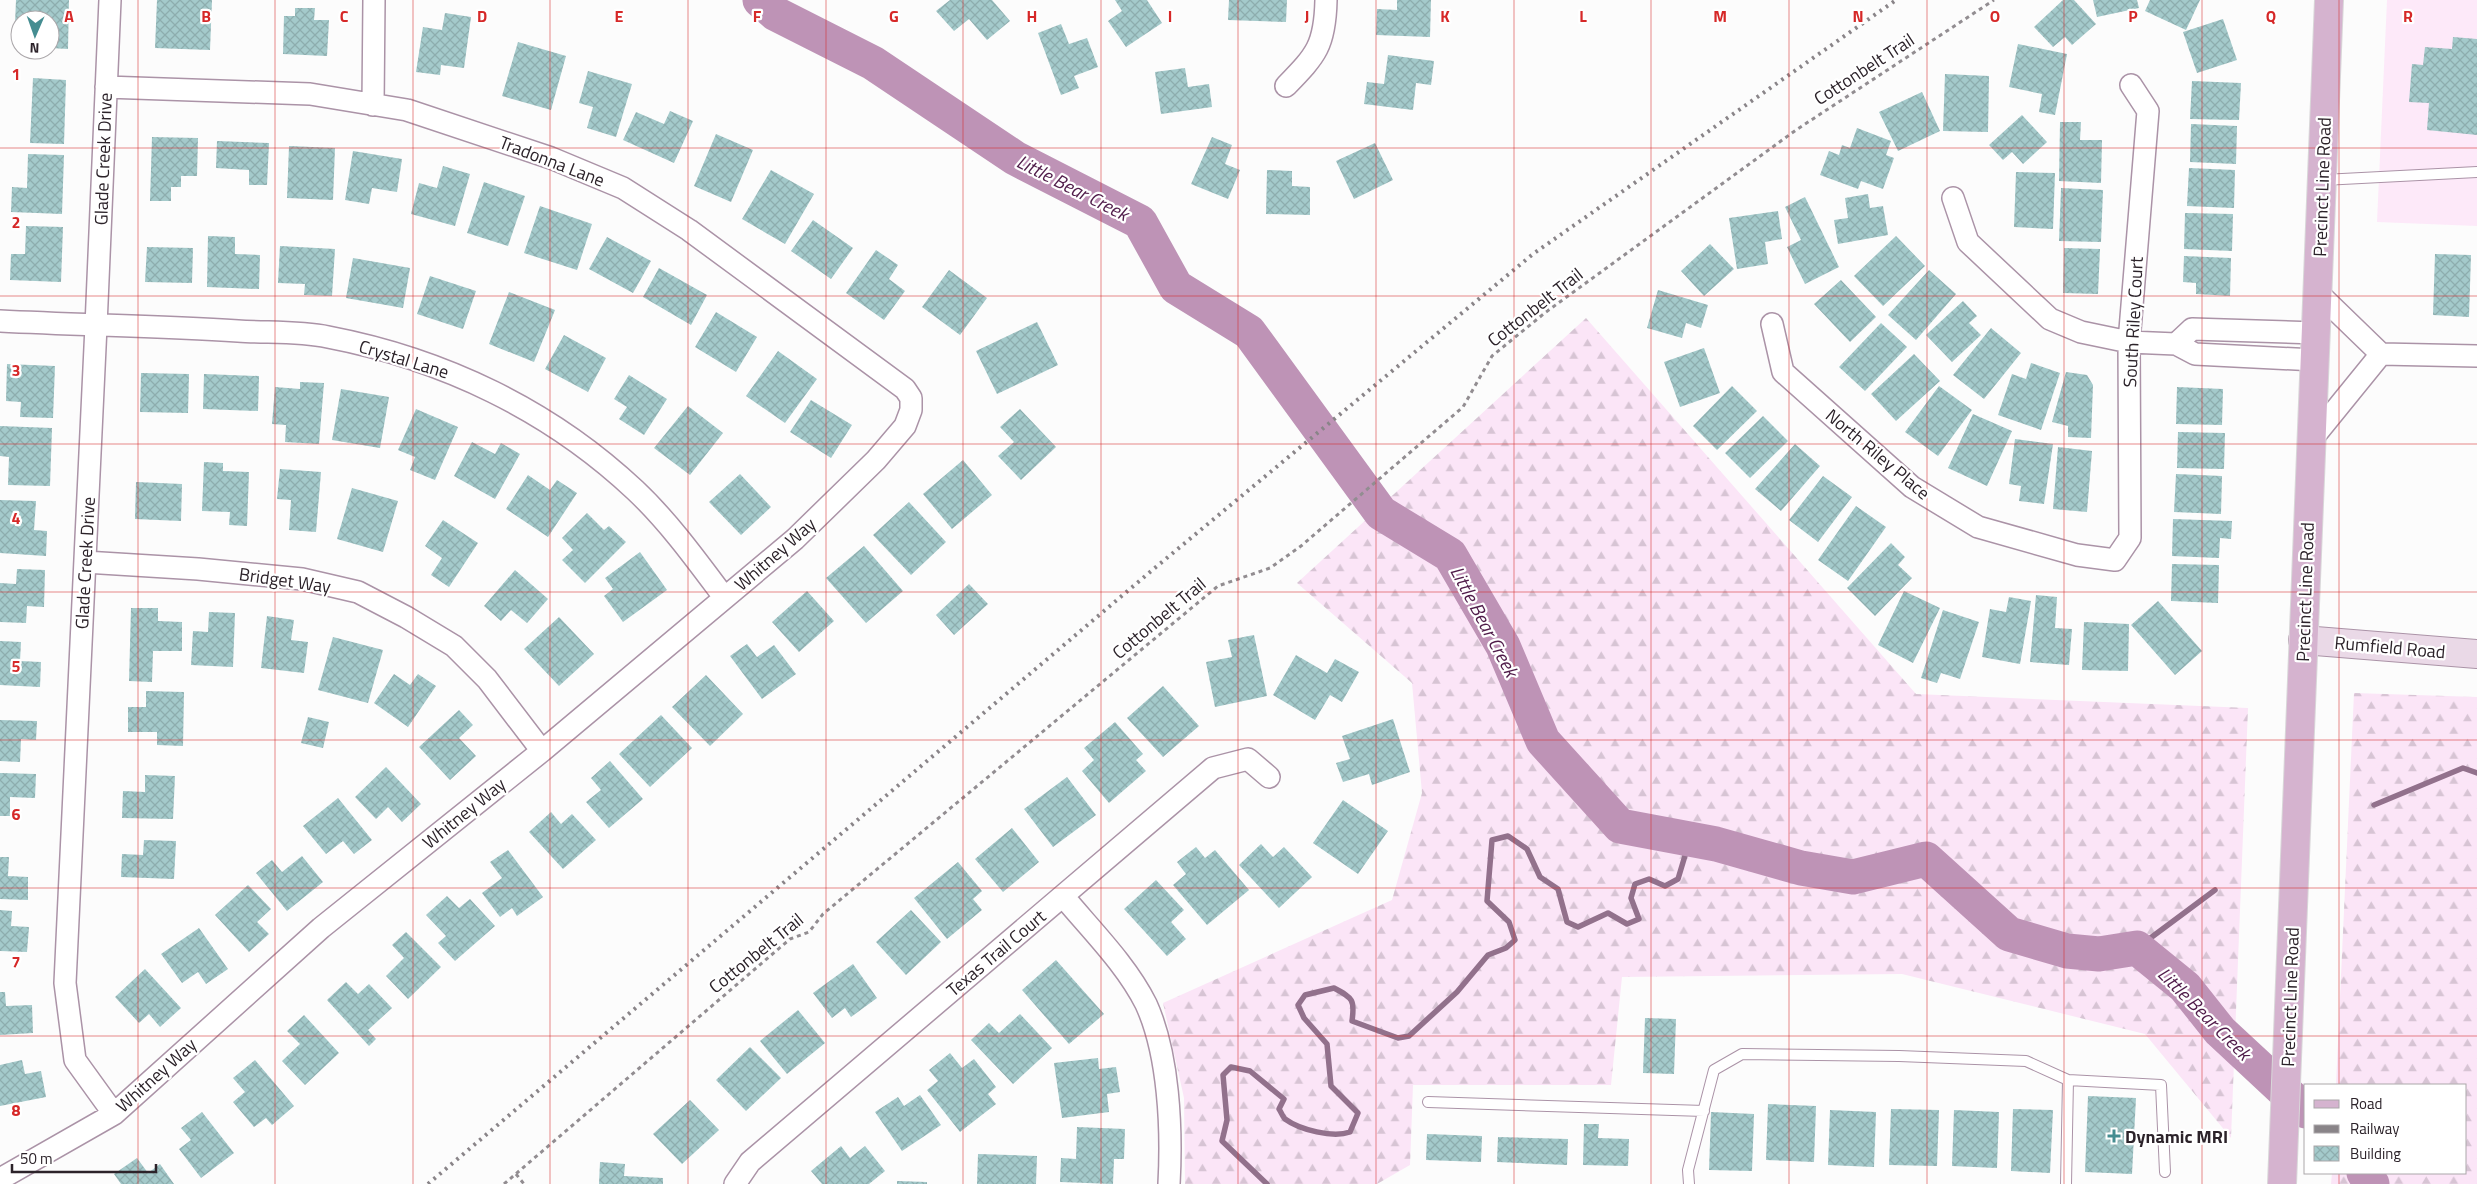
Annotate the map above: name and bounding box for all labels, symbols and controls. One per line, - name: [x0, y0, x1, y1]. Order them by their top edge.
- text: A: [64, 4, 74, 28]
- text: B: [201, 4, 211, 28]
- text: C: [340, 4, 349, 28]
- text: D: [477, 4, 487, 28]
- text: E: [615, 4, 624, 28]
- text: F: [753, 4, 762, 28]
- text: G: [889, 4, 899, 28]
- text: H: [1027, 4, 1037, 28]
- text: I: [1168, 4, 1172, 28]
- text: J: [1305, 4, 1309, 28]
- text: K: [1440, 4, 1450, 28]
- text: L: [1579, 4, 1587, 28]
- text: M: [1713, 4, 1727, 28]
- text: N: [1852, 4, 1864, 28]
- text: O: [1990, 4, 2000, 28]
- text: P: [2128, 4, 2138, 28]
- text: Q: [2266, 4, 2276, 28]
- text: R: [2403, 4, 2413, 28]
- north arrow: [10, 10, 60, 60]
- street label: Cottonbelt Trail: [1808, 26, 1920, 112]
- text: N: [29, 38, 40, 59]
- text: 1: [12, 62, 20, 86]
- street label: Glade Creek Drive: [87, 92, 119, 226]
- street label: Precinct Line Road: [2306, 117, 2338, 257]
- street label: Tradonna Lane: [495, 129, 609, 193]
- water label: Little Bear Creek: [1012, 146, 1136, 229]
- text: 2: [12, 210, 20, 234]
- street label: South Riley Court: [2116, 255, 2150, 388]
- street label: Cottonbelt Trail: [1481, 261, 1589, 353]
- street label: Crystal Lane: [356, 333, 452, 385]
- text: 3: [12, 358, 20, 382]
- street label: North Riley Place: [1820, 402, 1936, 506]
- street label: Glade Creek Drive: [68, 496, 102, 630]
- text: 4: [12, 506, 21, 530]
- street label: Whitney Way: [728, 511, 822, 597]
- street label: Precinct Line Road: [2289, 522, 2321, 662]
- street label: Bridget Way: [237, 560, 333, 600]
- water label: Little Bear Creek: [1444, 560, 1528, 684]
- street label: Cottonbelt Trail: [1106, 571, 1212, 665]
- street label: Rumfield Road: [2333, 629, 2447, 665]
- text: 5: [12, 654, 21, 678]
- street label: Whitney Way: [416, 771, 512, 855]
- text: 6: [12, 802, 21, 826]
- street label: Texas Trail Court: [940, 903, 1052, 1003]
- street label: Cottonbelt Trail: [703, 906, 809, 1000]
- street label: Precinct Line Road: [2274, 927, 2306, 1067]
- text: 7: [12, 950, 20, 974]
- water label: Little Bear Creek: [2152, 960, 2260, 1068]
- street label: Whitney Way: [110, 1031, 203, 1119]
- legend: [2304, 1084, 2467, 1174]
- text: Road: [2350, 1092, 2382, 1115]
- text: 8: [12, 1098, 21, 1122]
- text: Railway: [2350, 1117, 2400, 1140]
- place label: Dynamic MRI: [2125, 1123, 2228, 1150]
- marker: Dynamic MRI: [2107, 1129, 2121, 1143]
- scale bar: [12, 1142, 156, 1174]
- text: Building: [2350, 1142, 2401, 1165]
- text: 50 m: [20, 1147, 53, 1170]

